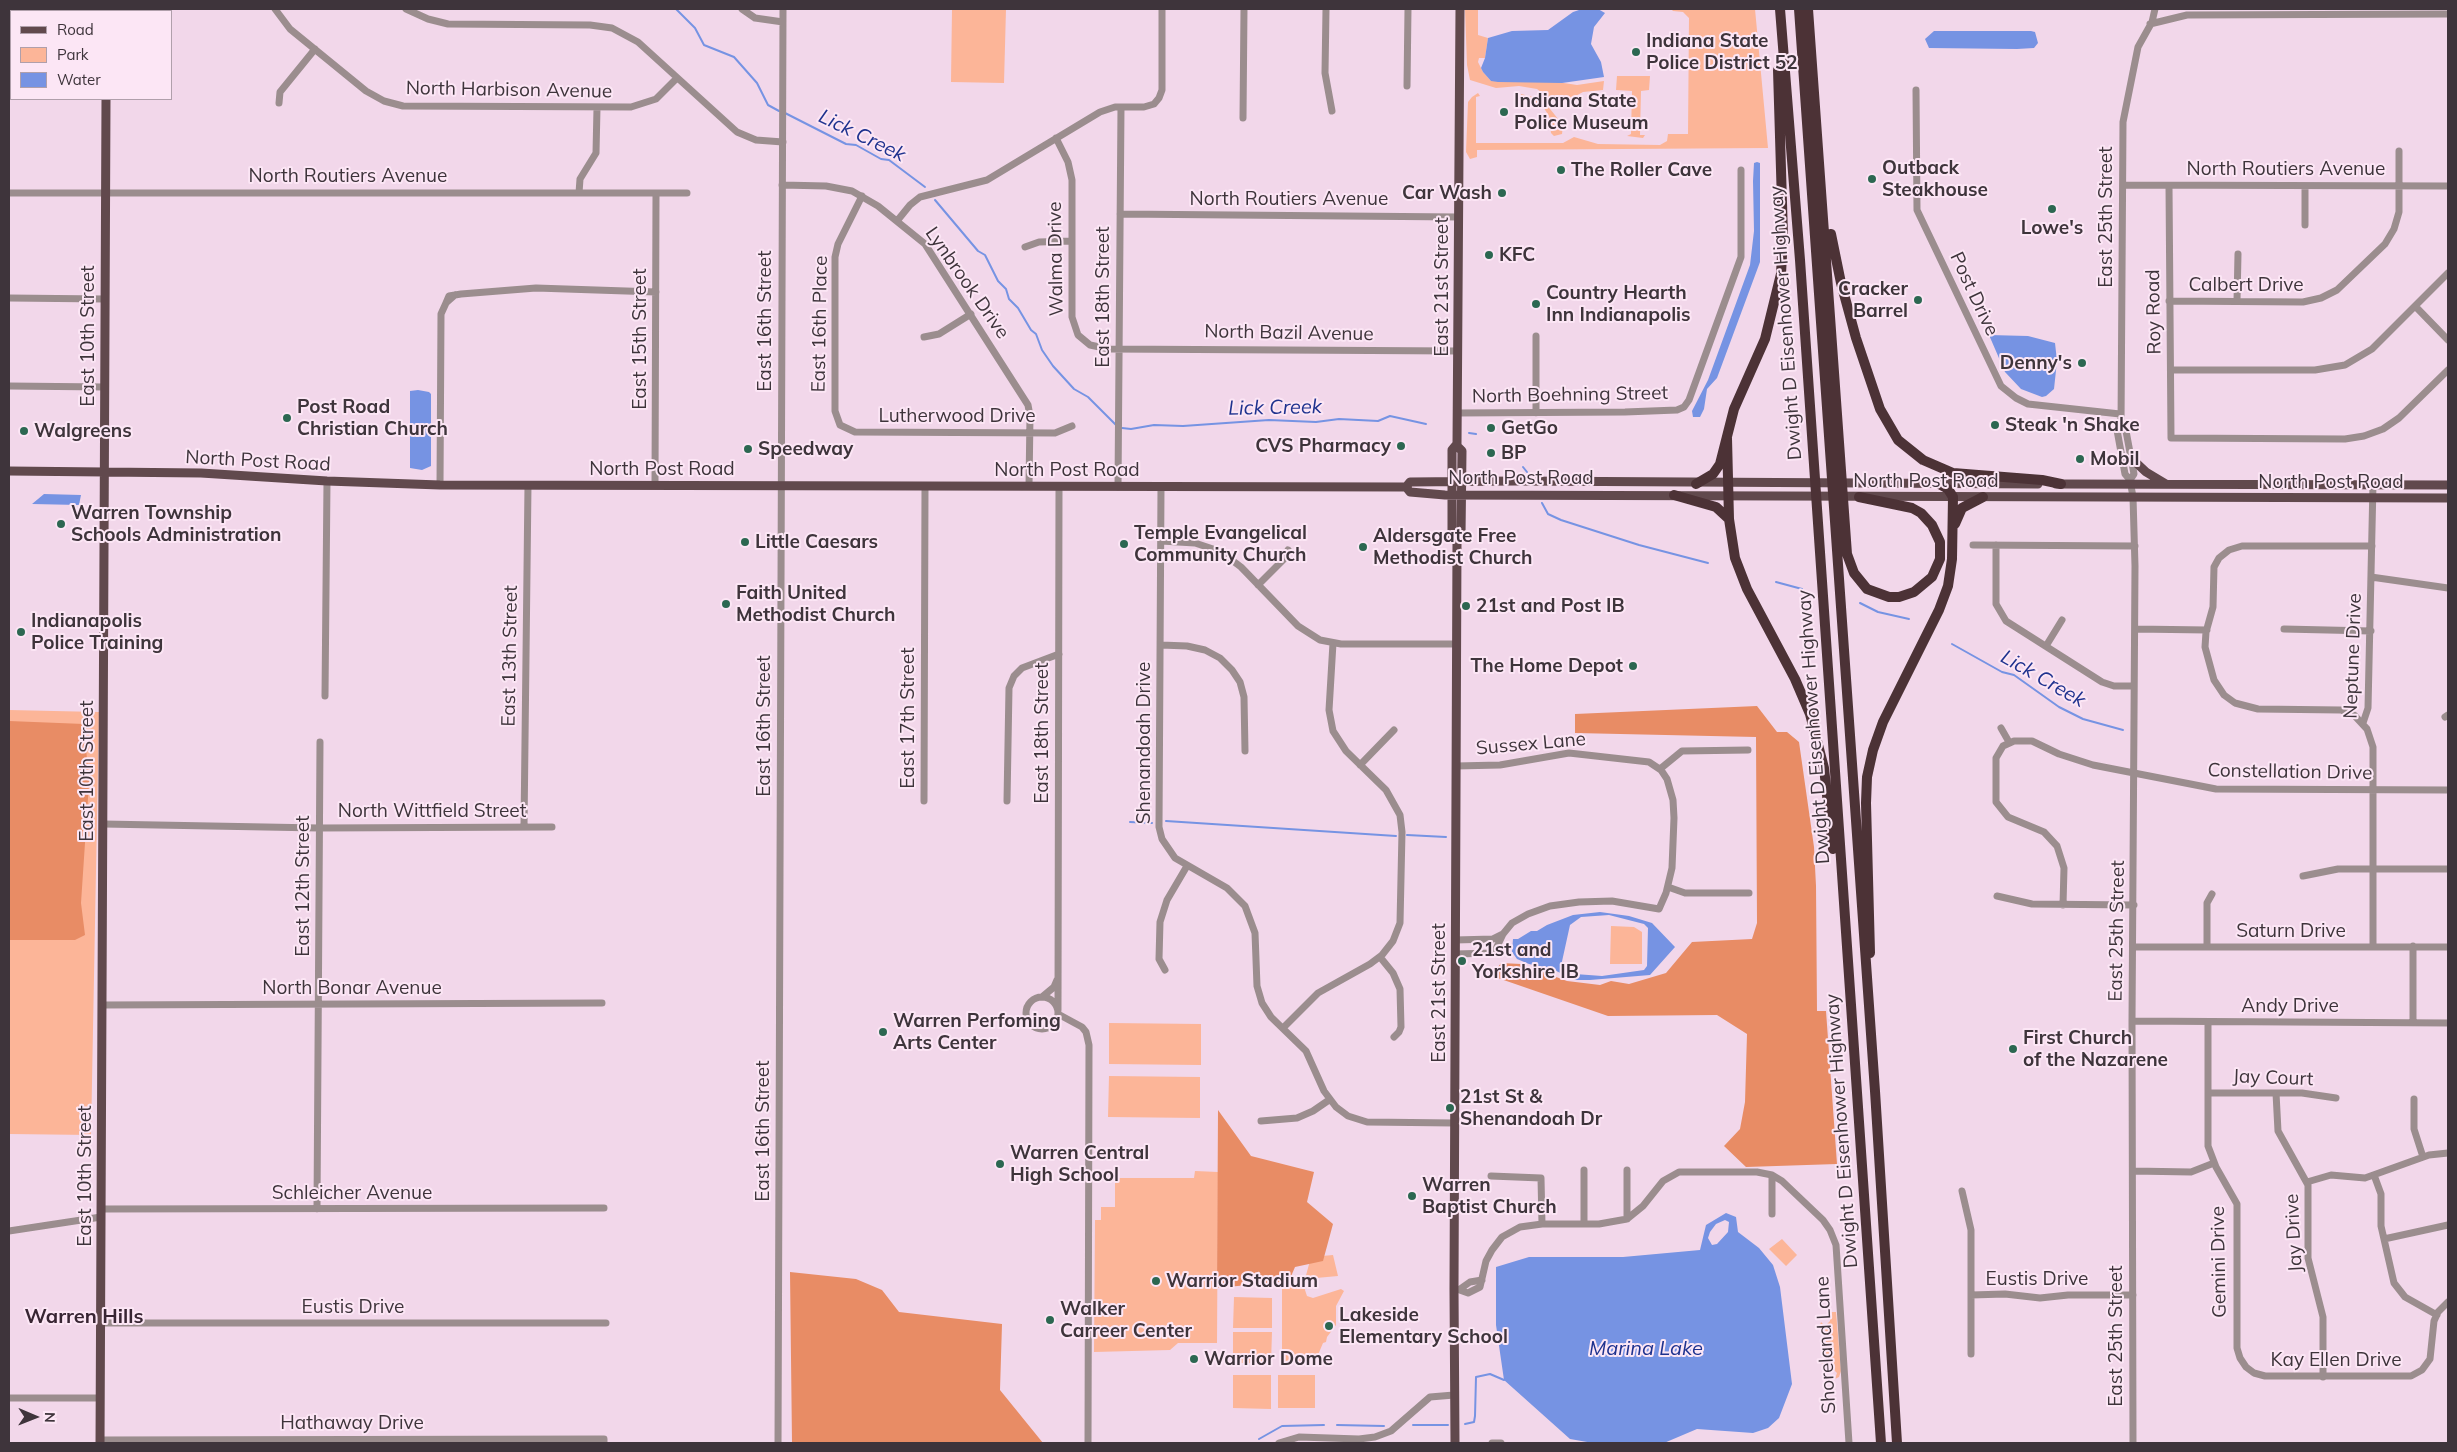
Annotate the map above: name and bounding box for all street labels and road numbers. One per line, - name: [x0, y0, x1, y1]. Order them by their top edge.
- street label: North Harbison Avenue: [406, 77, 612, 103]
- street label: East 25th Street: [2095, 146, 2117, 288]
- street label: North Routiers Avenue: [2187, 158, 2385, 180]
- street label: North Routiers Avenue: [249, 165, 447, 187]
- street label: Dwight D Eisenhower Highway: [1765, 185, 1807, 461]
- street label: North Routiers Avenue: [1190, 188, 1388, 210]
- street label: Walma Drive: [1044, 201, 1068, 317]
- street label: East 21st Street: [1431, 217, 1453, 357]
- street label: Lynbrook Drive: [920, 223, 1014, 343]
- street label: East 18th Street: [1092, 226, 1114, 368]
- street label: Post Drive: [1945, 249, 2003, 339]
- street label: East 16th Street: [754, 250, 776, 392]
- street label: East 16th Place: [807, 255, 833, 393]
- street label: East 10th Street: [77, 265, 99, 407]
- street label: East 15th Street: [629, 268, 651, 410]
- street label: Roy Road: [2142, 269, 2166, 355]
- street label: Calbert Drive: [2188, 274, 2304, 296]
- street label: North Bazil Avenue: [1204, 320, 1374, 346]
- street label: North Boehning Street: [1472, 382, 1668, 408]
- street label: Lutherwood Drive: [878, 405, 1036, 427]
- street label: North Post Road: [185, 446, 331, 476]
- street label: North Post Road: [589, 458, 735, 480]
- street label: North Post Road: [994, 459, 1140, 481]
- street label: North Post Road: [1448, 467, 1594, 489]
- street label: North Post Road: [1853, 470, 1999, 492]
- street label: North Post Road: [2258, 471, 2404, 493]
- street label: East 13th Street: [497, 585, 523, 727]
- street label: Dwight D Eisenhower Highway: [1793, 589, 1835, 865]
- street label: Neptune Drive: [2339, 593, 2367, 719]
- street label: East 17th Street: [897, 647, 919, 789]
- street label: East 16th Street: [753, 655, 775, 797]
- street label: East 18th Street: [1031, 662, 1053, 804]
- street label: Shenandoah Drive: [1133, 662, 1155, 824]
- street label: East 10th Street: [76, 700, 98, 842]
- street label: Sussex Lane: [1475, 728, 1587, 760]
- street label: Constellation Drive: [2207, 759, 2373, 785]
- street label: North Wittfield Street: [338, 800, 526, 822]
- street label: East 12th Street: [292, 815, 314, 957]
- street label: East 25th Street: [2104, 860, 2130, 1002]
- street label: Saturn Drive: [2236, 920, 2346, 942]
- street label: East 21st Street: [1428, 923, 1450, 1063]
- street label: North Bonar Avenue: [262, 977, 442, 999]
- street label: Dwight D Eisenhower Highway: [1821, 993, 1863, 1269]
- street label: Andy Drive: [2241, 995, 2339, 1017]
- street label: East 16th Street: [752, 1060, 774, 1202]
- street label: Jay Court: [2232, 1065, 2314, 1091]
- street label: East 10th Street: [74, 1105, 96, 1247]
- street label: Schleicher Avenue: [272, 1182, 432, 1204]
- street label: Jay Drive: [2281, 1193, 2307, 1273]
- street label: Gemini Drive: [2207, 1206, 2231, 1318]
- street label: East 25th Street: [2105, 1265, 2127, 1407]
- street label: Eustis Drive: [1986, 1268, 2088, 1290]
- street label: Shoreland Lane: [1811, 1276, 1841, 1414]
- street label: Eustis Drive: [302, 1296, 404, 1318]
- street label: Kay Ellen Drive: [2271, 1349, 2401, 1371]
- street label: Hathaway Drive: [280, 1412, 424, 1434]

